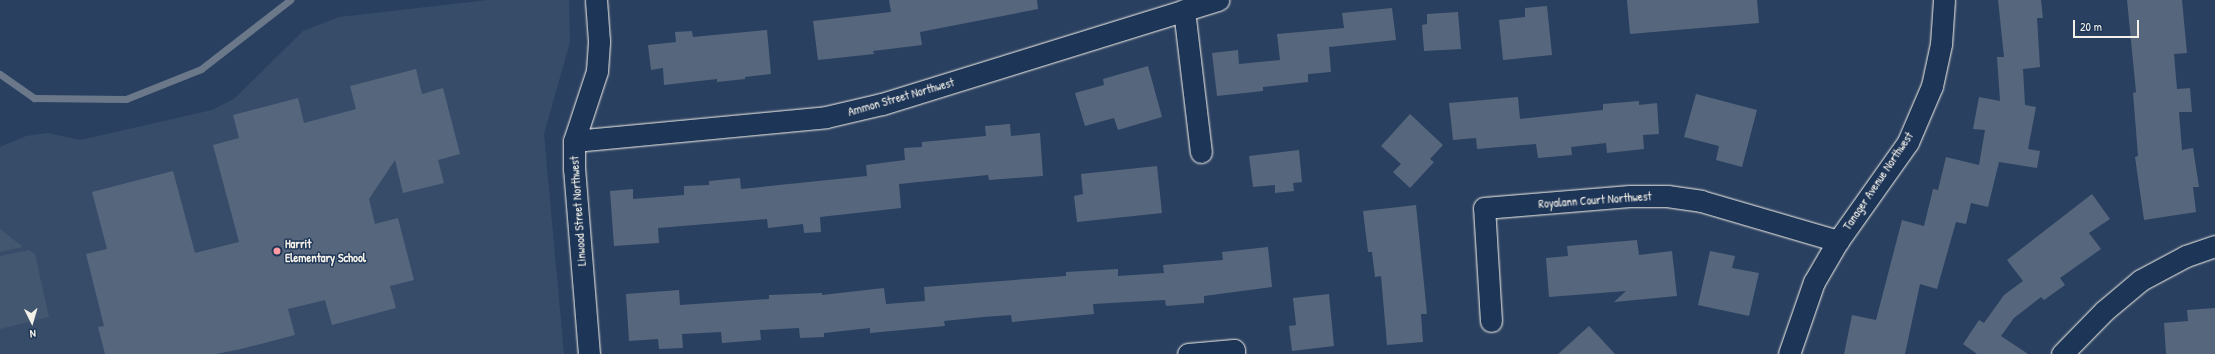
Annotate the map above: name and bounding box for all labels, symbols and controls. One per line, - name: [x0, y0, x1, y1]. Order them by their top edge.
- scale bar: [2075, 12, 2141, 38]
- text: 20 m: [2080, 18, 2102, 35]
- street label: Ammon Street Northwest: [846, 75, 956, 119]
- street label: Tanager Avenue Northwest: [1840, 129, 1916, 233]
- street label: Linwood Street Northwest: [567, 156, 589, 266]
- street label: Royalann Court Northwest: [1538, 189, 1652, 211]
- place label: Harrit Elementary School: [285, 237, 366, 265]
- marker: Harrit Elementary School: [272, 246, 282, 256]
- north arrow: [12, 302, 52, 342]
- text: N: [30, 327, 37, 341]

